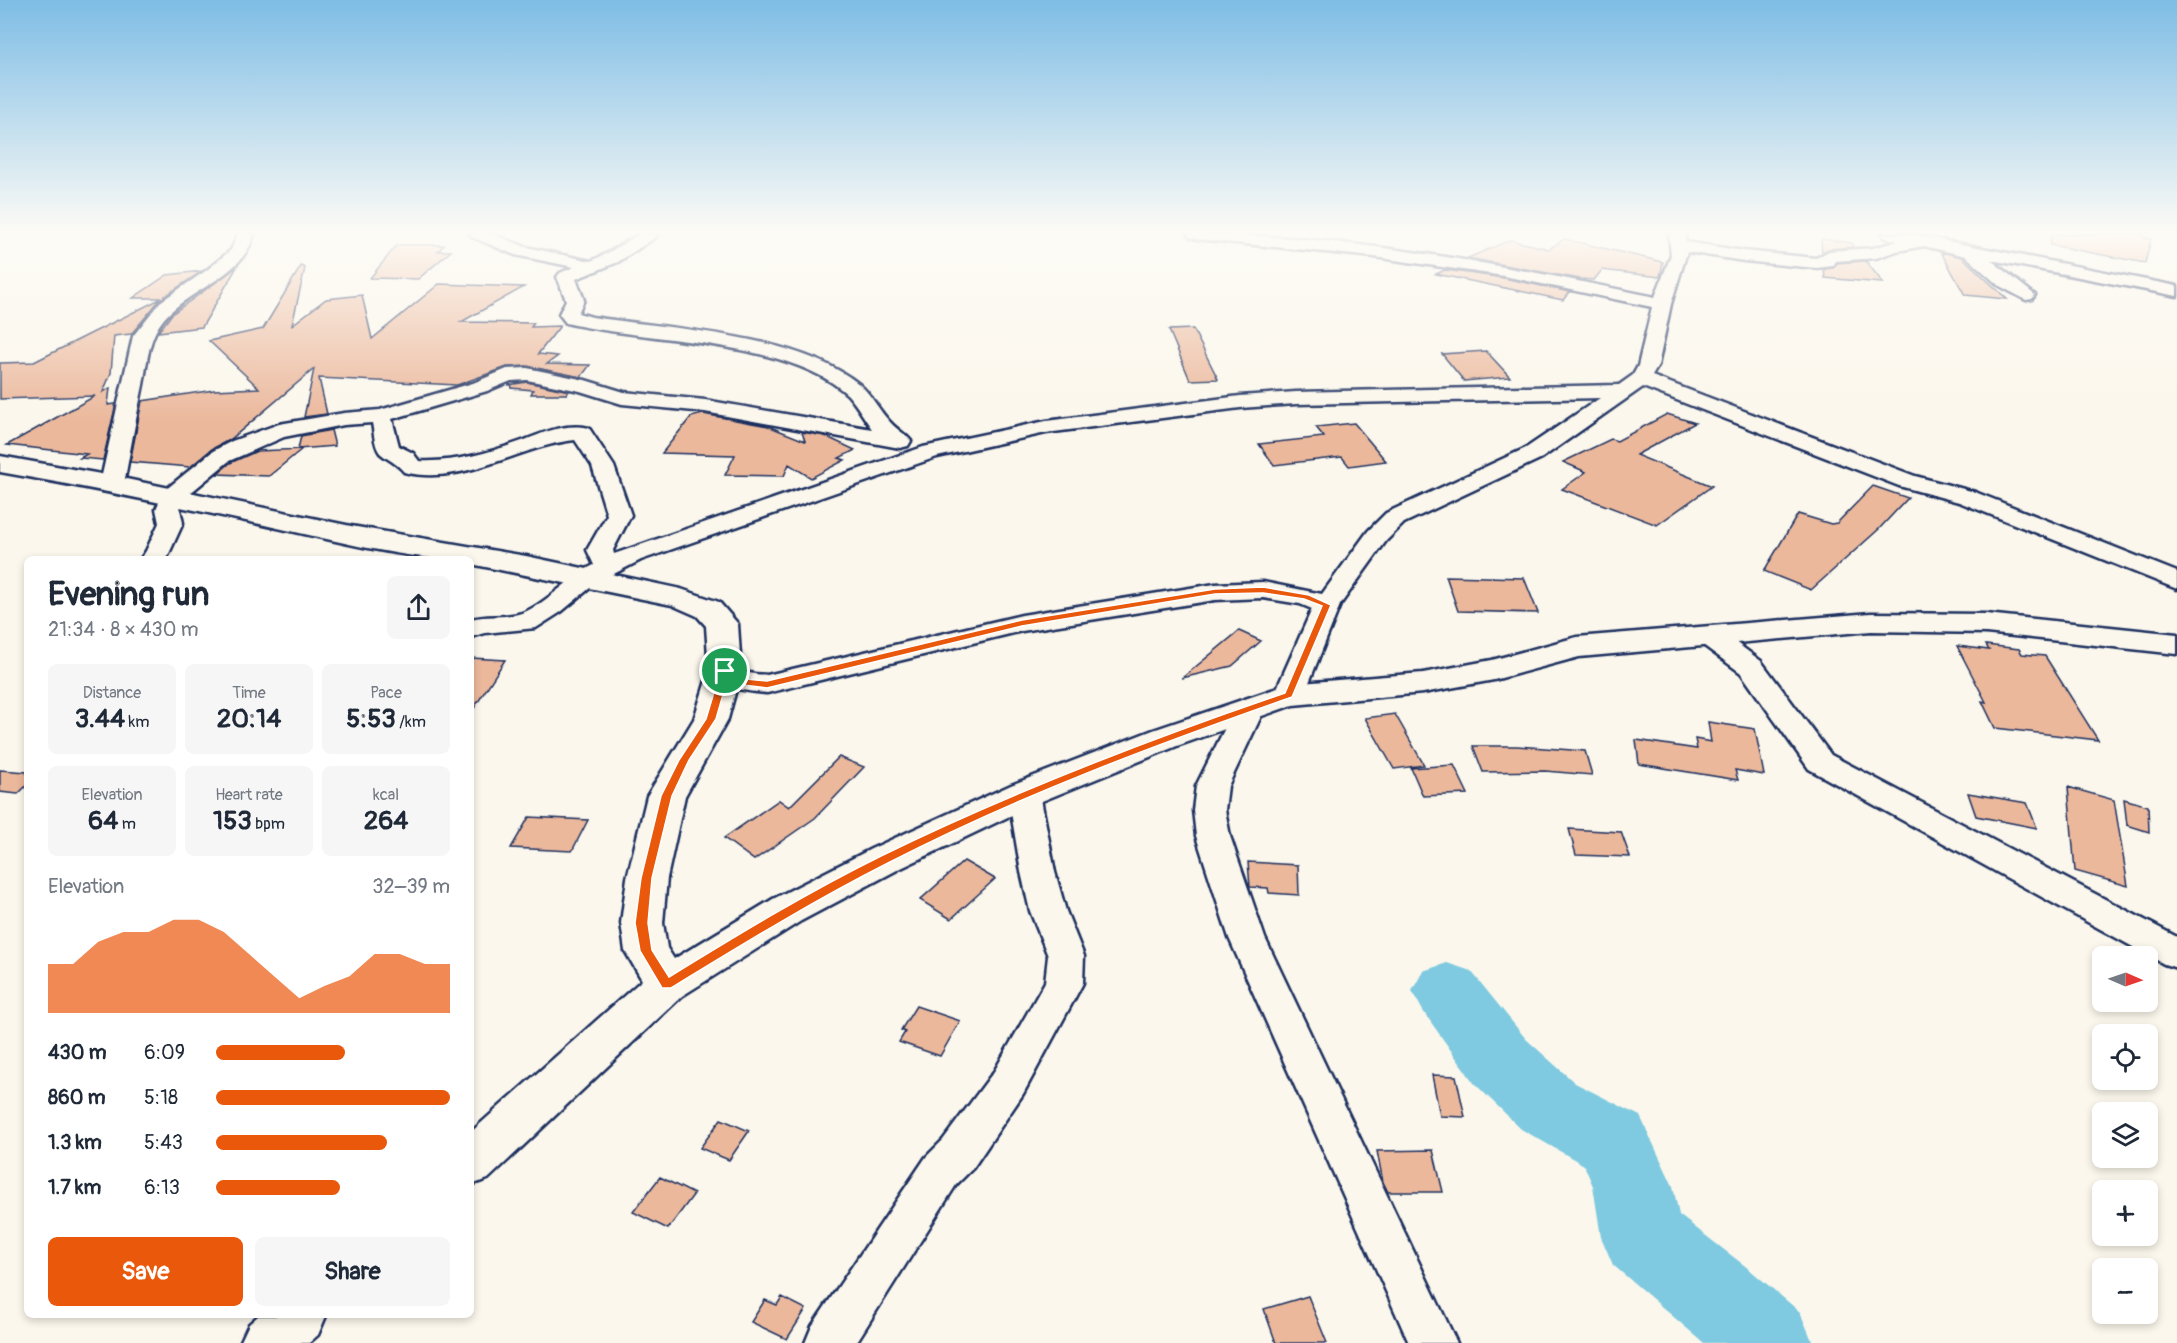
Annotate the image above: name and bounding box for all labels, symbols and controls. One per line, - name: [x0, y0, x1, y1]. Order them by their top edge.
- text: Evening run: [48, 574, 209, 615]
- button: share: [387, 576, 450, 639]
- text: 21:34 · 8 × 430 m: [48, 617, 199, 642]
- pin: [699, 645, 750, 696]
- icon: arrive: [708, 654, 741, 687]
- text: Distance: [83, 683, 141, 703]
- text: Time: [232, 683, 266, 703]
- text: Pace: [370, 683, 402, 703]
- text: 3.44: [75, 703, 125, 735]
- text: 20:14: [217, 703, 281, 735]
- text: 5:53: [346, 703, 396, 735]
- text: km: [125, 712, 149, 732]
- text: /km: [396, 712, 426, 732]
- text: Elevation: [82, 785, 142, 805]
- text: Heart rate: [215, 785, 283, 805]
- text: kcal: [373, 785, 399, 805]
- text: 64: [88, 805, 118, 837]
- text: 153: [213, 805, 252, 837]
- text: 264: [364, 805, 408, 837]
- text: m: [118, 814, 136, 834]
- text: bpm: [252, 814, 285, 834]
- text: Elevation: [48, 874, 124, 899]
- text: 32–39 m: [372, 874, 450, 899]
- north arrow: [2092, 946, 2158, 1012]
- map controls: [2092, 946, 2158, 1324]
- button: locate: [2092, 1024, 2158, 1090]
- text: 430 m: [48, 1040, 107, 1065]
- text: 6:09: [144, 1040, 185, 1065]
- text: 860 m: [48, 1085, 105, 1110]
- text: 5:18: [144, 1085, 178, 1110]
- button: layers: [2092, 1102, 2158, 1168]
- text: 1.3 km: [48, 1130, 102, 1155]
- text: 5:43: [144, 1130, 183, 1155]
- text: 1.7 km: [48, 1175, 101, 1200]
- text: 6:13: [144, 1175, 180, 1200]
- button: +: [2092, 1180, 2158, 1246]
- button: Save: [48, 1237, 243, 1306]
- button: Share: [255, 1237, 450, 1306]
- button: −: [2092, 1258, 2158, 1324]

